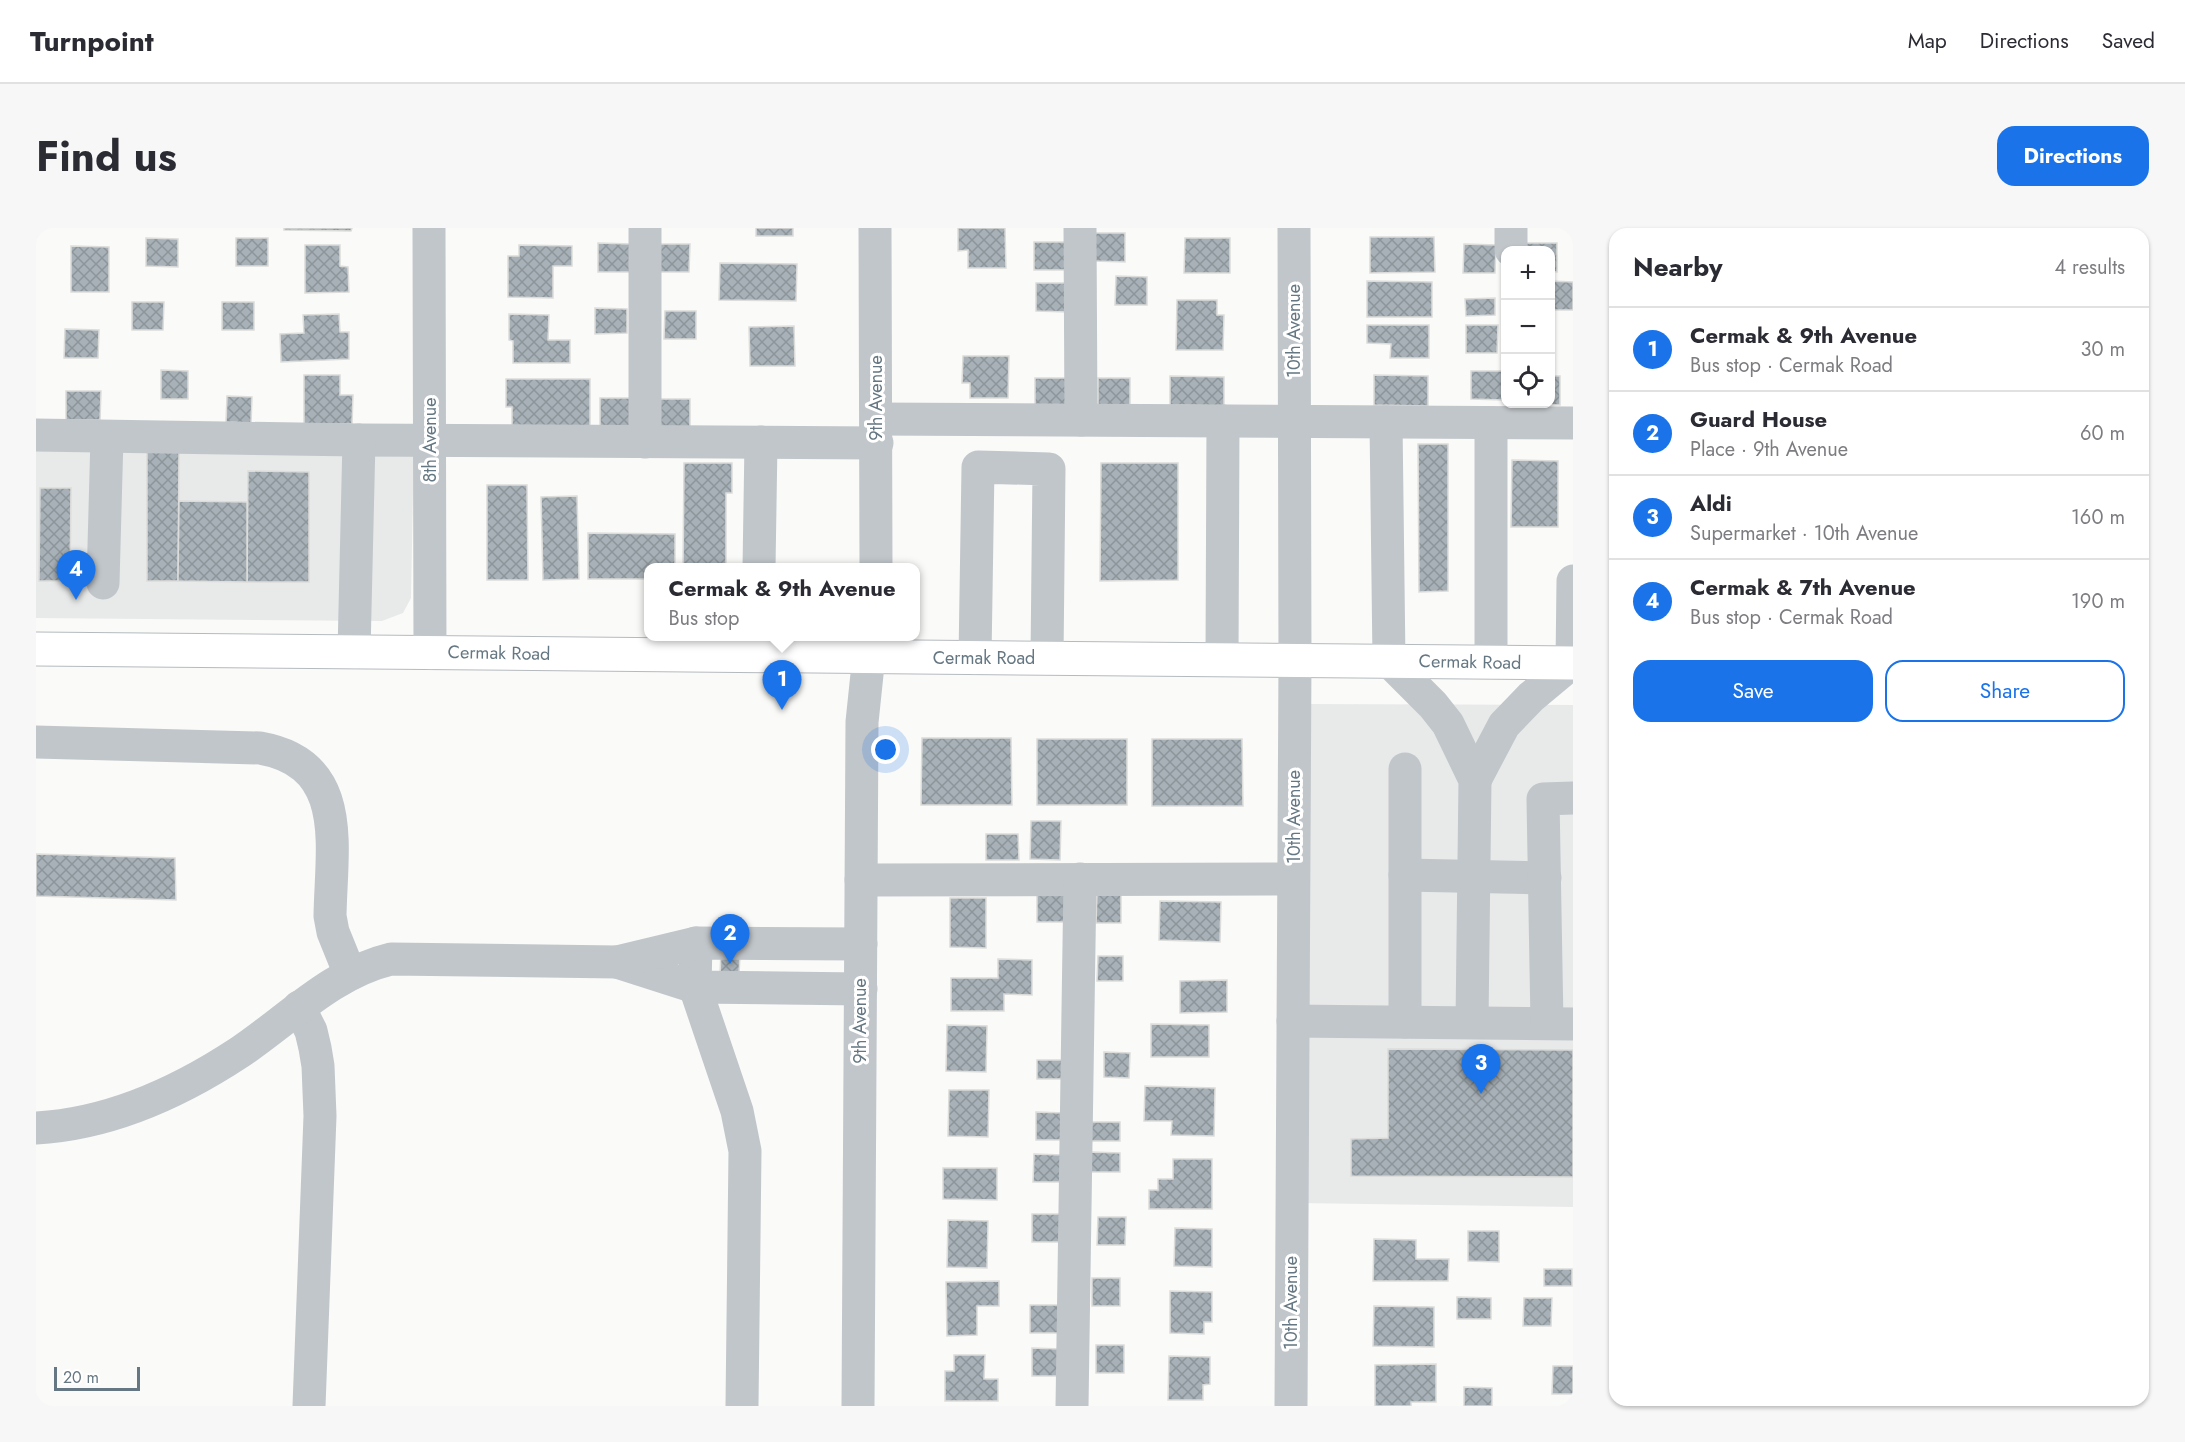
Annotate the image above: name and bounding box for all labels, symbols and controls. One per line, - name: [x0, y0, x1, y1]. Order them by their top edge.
- text: Turnpoint: [30, 21, 154, 62]
- text: Map: [1908, 26, 1947, 56]
- text: Directions: [1980, 26, 2069, 56]
- text: Saved: [2102, 26, 2155, 56]
- text: Find us: [36, 126, 177, 187]
- button: Directions: [1997, 126, 2149, 186]
- map controls: [1501, 246, 1555, 408]
- button: +: [1501, 246, 1555, 300]
- text: Nearby: [1633, 248, 1722, 286]
- text: 4 results: [2054, 253, 2125, 282]
- street label: 10th Avenue: [1281, 284, 1307, 378]
- button: −: [1501, 300, 1555, 354]
- text: Cermak & 9th Avenue: [1690, 319, 1917, 351]
- text: 1: [1647, 335, 1658, 364]
- text: 30 m: [2080, 335, 2125, 364]
- text: Bus stop · Cermak Road: [1690, 351, 1893, 380]
- button: locate: [1501, 354, 1555, 408]
- street label: 9th Avenue: [863, 355, 889, 441]
- street label: 8th Avenue: [417, 397, 443, 483]
- text: Guard House: [1690, 403, 1827, 435]
- text: 2: [1646, 419, 1659, 448]
- text: 60 m: [2080, 419, 2125, 448]
- text: Place · 9th Avenue: [1690, 435, 1848, 464]
- text: Aldi: [1690, 487, 1732, 519]
- text: 3: [1646, 503, 1659, 532]
- text: 160 m: [2071, 503, 2125, 532]
- text: Supermarket · 10th Avenue: [1690, 519, 1918, 548]
- pin: 4: [56, 550, 96, 600]
- popup: [644, 563, 920, 641]
- text: Cermak & 7th Avenue: [1690, 571, 1916, 603]
- text: Cermak & 9th Avenue: [668, 572, 896, 604]
- text: 4: [1646, 587, 1659, 616]
- text: 190 m: [2071, 587, 2125, 616]
- text: Bus stop · Cermak Road: [1690, 603, 1893, 632]
- text: Bus stop: [668, 604, 739, 633]
- street label: Cermak Road: [447, 639, 551, 667]
- street label: Cermak Road: [933, 645, 1035, 671]
- street label: Cermak Road: [1418, 648, 1522, 676]
- pin: 1: [762, 660, 802, 710]
- button: Save: [1633, 660, 1873, 722]
- button: Share: [1885, 660, 2125, 722]
- your location: [871, 735, 900, 764]
- street label: 10th Avenue: [1281, 770, 1307, 864]
- pin: 2: [710, 914, 750, 964]
- street label: 9th Avenue: [847, 978, 873, 1064]
- pin: 3: [1462, 1044, 1500, 1094]
- street label: 10th Avenue: [1278, 1256, 1304, 1350]
- scale bar: [54, 1364, 140, 1392]
- text: 20 m: [63, 1366, 99, 1389]

